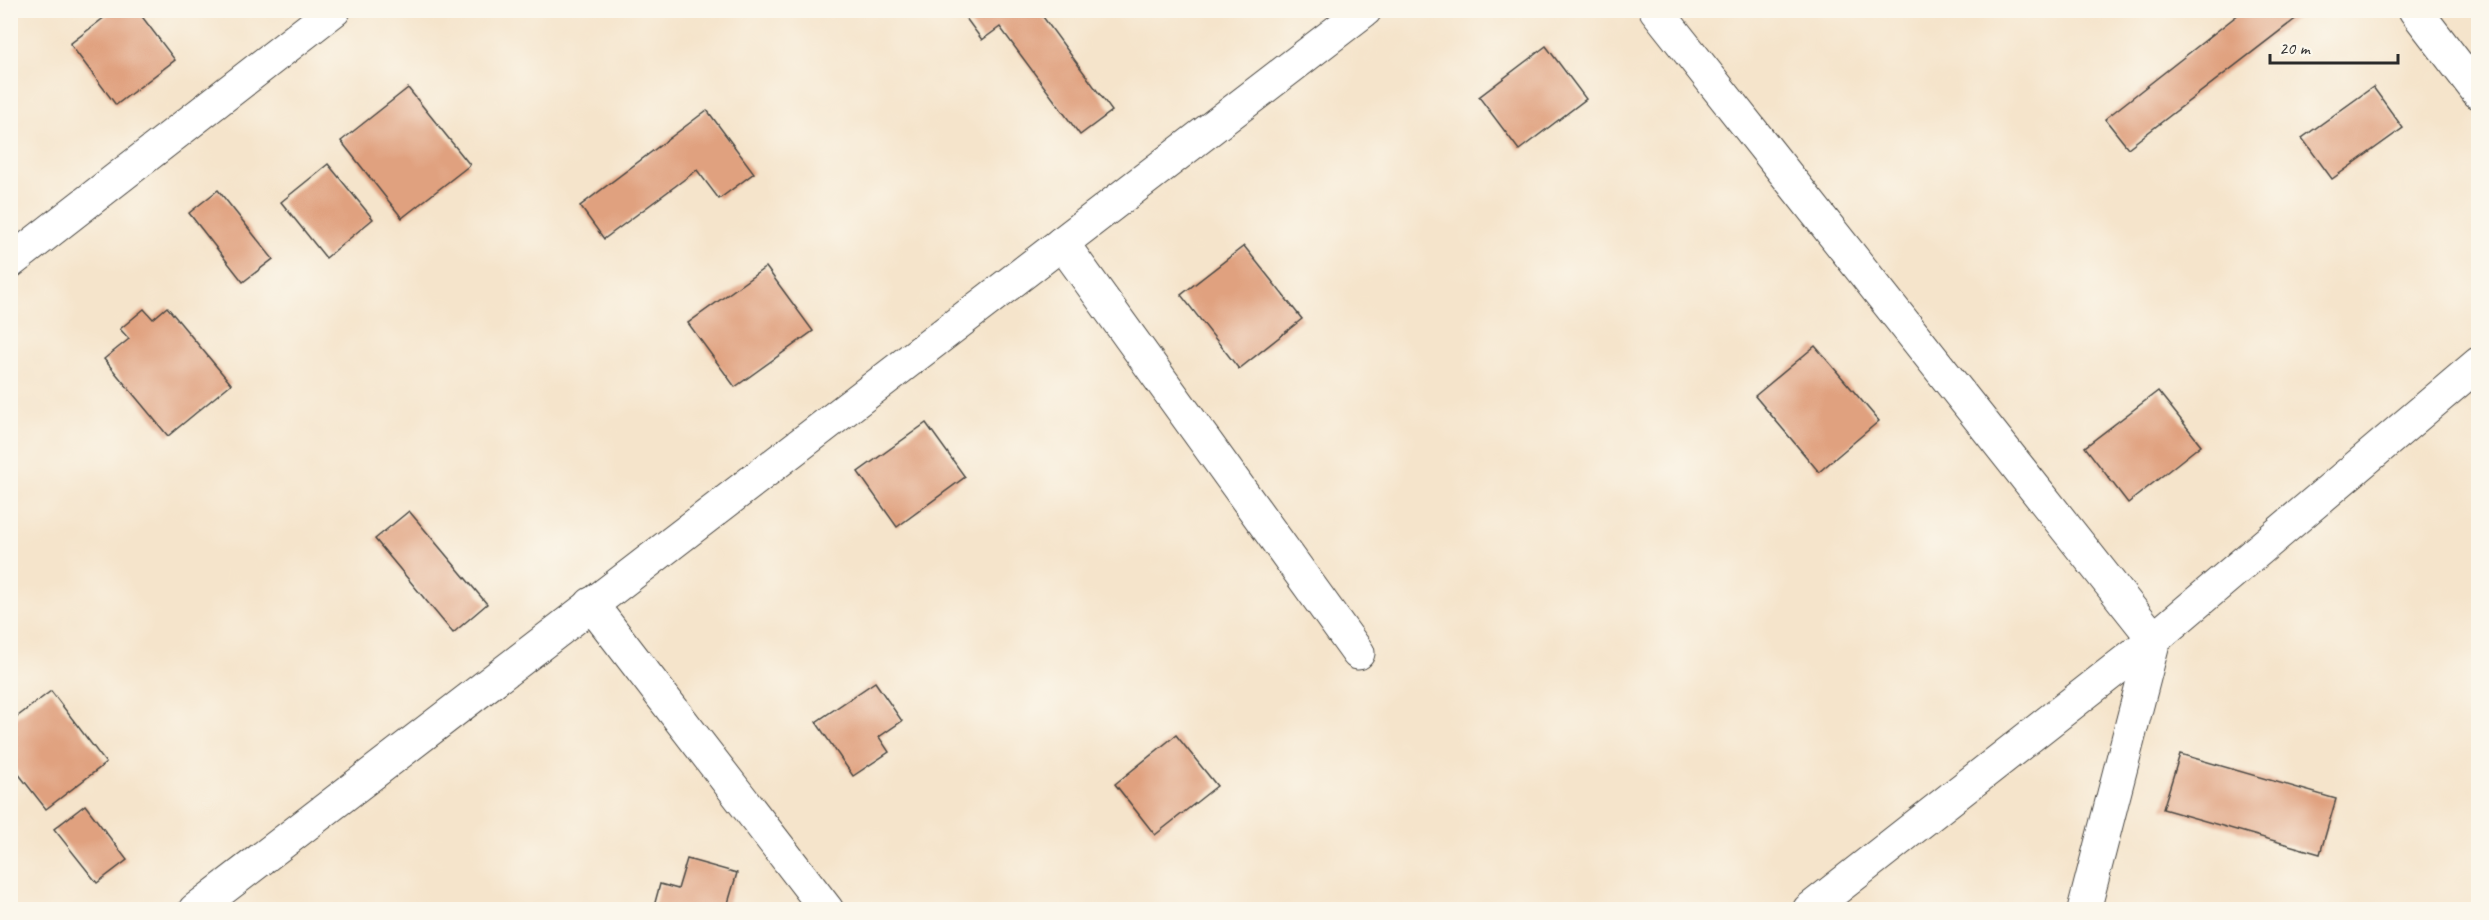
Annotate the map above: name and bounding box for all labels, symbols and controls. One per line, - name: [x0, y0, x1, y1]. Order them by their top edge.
- scale bar: [2270, 27, 2398, 65]
- text: 20 m: [2279, 37, 2312, 59]

